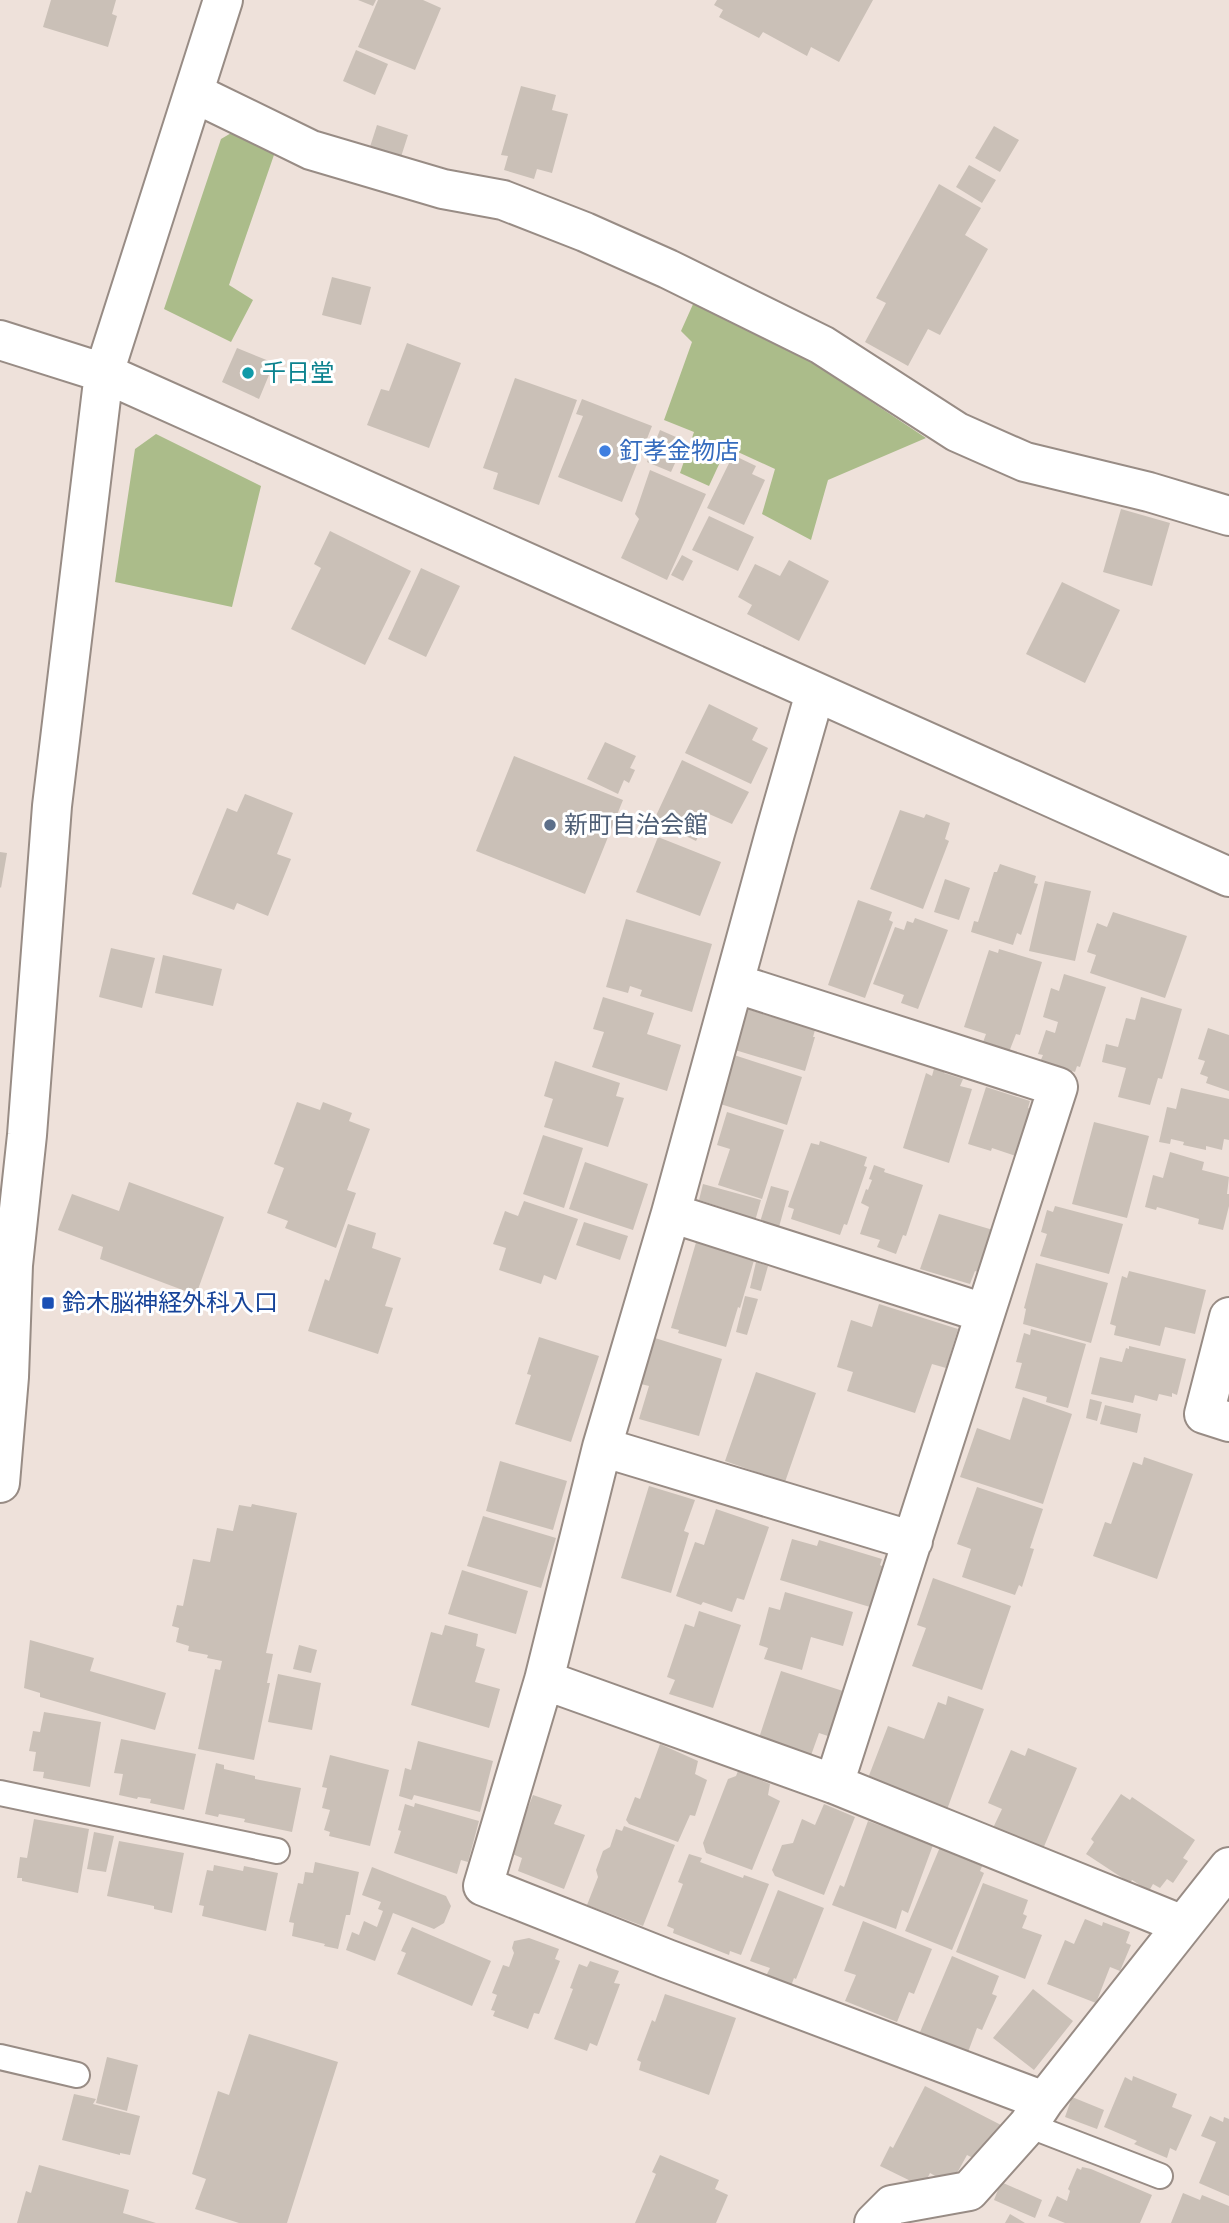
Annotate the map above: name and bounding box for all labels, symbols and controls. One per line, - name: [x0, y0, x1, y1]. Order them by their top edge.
- place label: 千日堂: [262, 361, 334, 386]
- marker: 千日堂: [240, 365, 256, 381]
- place label: 釘孝金物店: [619, 438, 739, 464]
- marker: 釘孝金物店: [597, 443, 613, 459]
- place label: 新町自治会館: [564, 812, 708, 838]
- marker: 新町自治会館: [542, 817, 558, 833]
- place label: 鈴木脳神経外科入口: [62, 1290, 278, 1316]
- marker: 鈴木脳神経外科入口: [40, 1295, 56, 1311]

